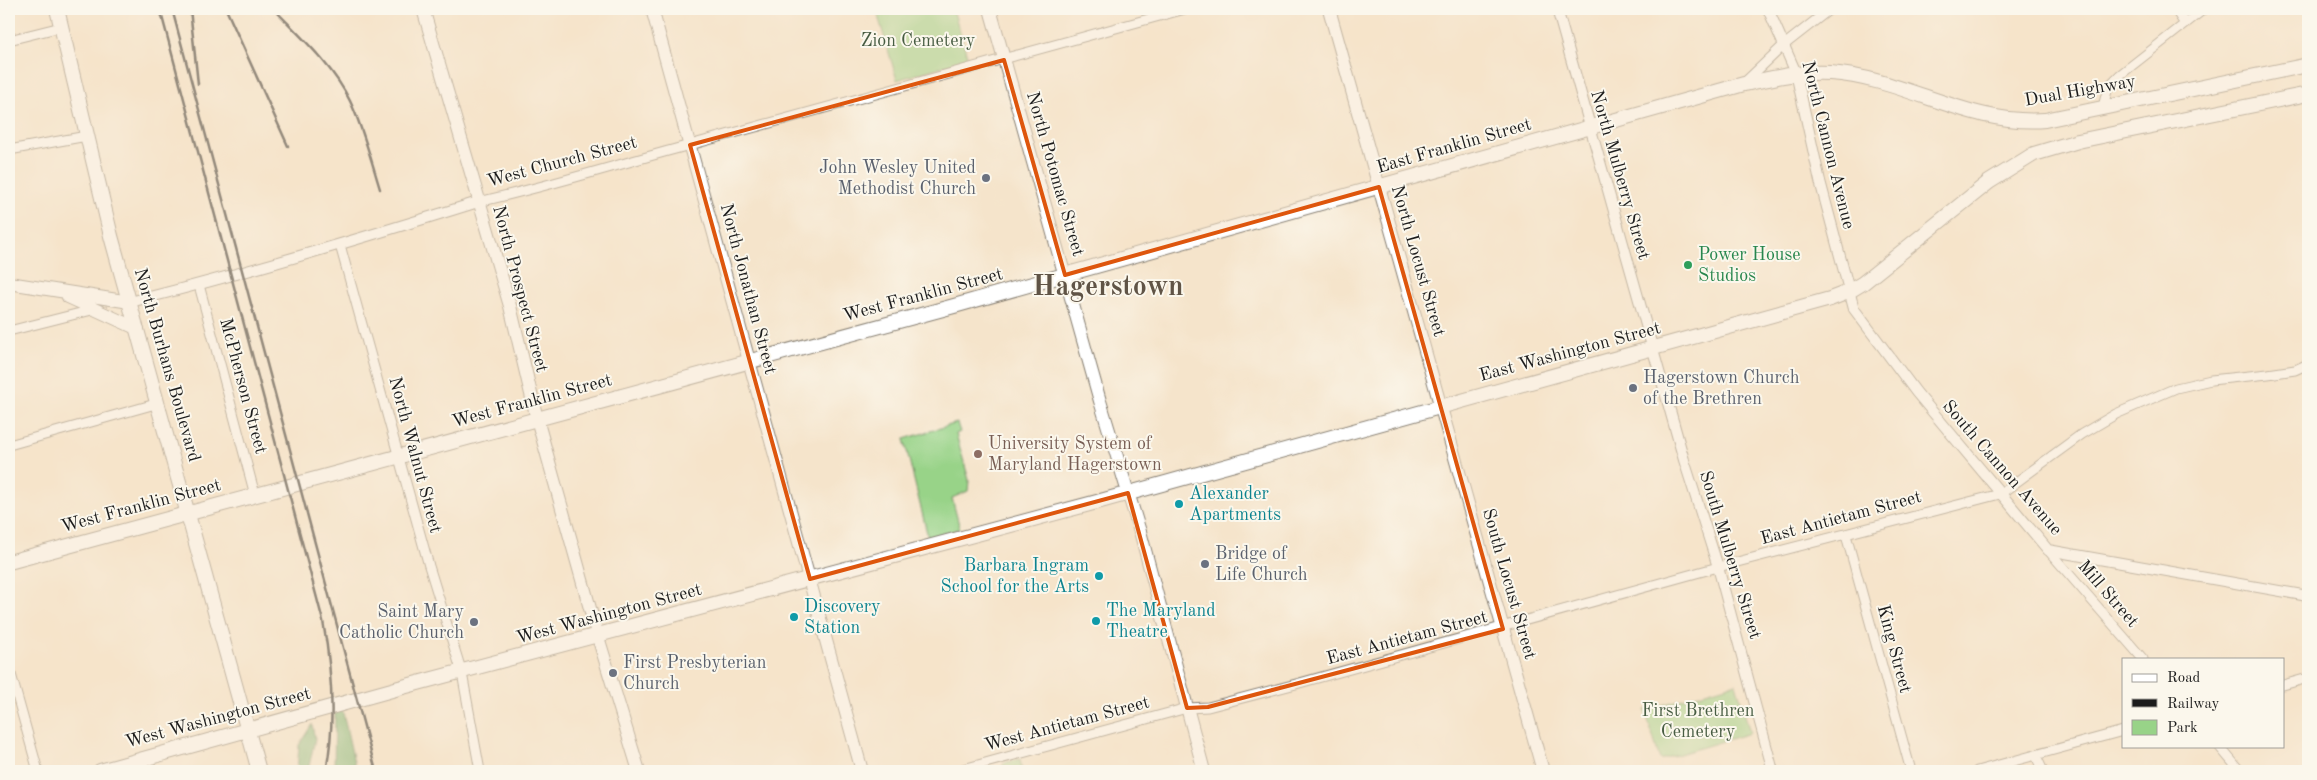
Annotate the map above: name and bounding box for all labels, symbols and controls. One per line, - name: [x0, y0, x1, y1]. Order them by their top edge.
- park label: Zion Cemetery: [861, 32, 976, 50]
- street label: North Cannon Avenue: [1798, 59, 1858, 231]
- street label: Dual Highway: [2023, 72, 2137, 110]
- street label: North Mulberry Street: [1587, 88, 1653, 262]
- street label: North Potomac Street: [1023, 90, 1087, 258]
- street label: East Franklin Street: [1375, 115, 1533, 177]
- street label: West Church Street: [485, 133, 639, 191]
- place label: John Wesley United Methodist Church: [819, 159, 976, 198]
- marker: John Wesley United Methodist Church: [980, 172, 992, 184]
- street label: North Locust Street: [1388, 183, 1448, 339]
- street label: North Jonathan Street: [717, 202, 779, 376]
- street label: North Prospect Street: [489, 204, 551, 374]
- place label: Power House Studios: [1698, 246, 1801, 285]
- marker: Power House Studios: [1682, 259, 1694, 271]
- street label: West Franklin Street: [841, 265, 1005, 325]
- street label: North Burhans Boulevard: [131, 266, 203, 464]
- district label: Hagerstown: [1032, 274, 1184, 302]
- street label: McPherson Street: [216, 316, 270, 456]
- street label: East Washington Street: [1477, 319, 1663, 385]
- place label: Hagerstown Church of the Brethren: [1643, 369, 1800, 408]
- street label: West Franklin Street: [450, 371, 614, 431]
- street label: North Walnut Street: [385, 375, 445, 535]
- marker: Hagerstown Church of the Brethren: [1627, 382, 1639, 394]
- street label: South Cannon Avenue: [1939, 397, 2065, 539]
- place label: University System of Maryland Hagerstown: [988, 435, 1162, 474]
- marker: University System of Maryland Hagerstown: [972, 448, 984, 460]
- street label: South Mulberry Street: [1696, 469, 1764, 641]
- street label: West Franklin Street: [59, 476, 223, 536]
- place label: Alexander Apartments: [1189, 485, 1281, 524]
- street label: East Antietam Street: [1759, 488, 1923, 548]
- marker: Alexander Apartments: [1173, 498, 1185, 510]
- street label: South Locust Street: [1479, 506, 1539, 662]
- place label: Bridge of Life Church: [1215, 545, 1308, 584]
- place label: Barbara Ingram School for the Arts: [941, 557, 1089, 596]
- street label: Mill Street: [2074, 557, 2142, 631]
- marker: Bridge of Life Church: [1199, 558, 1211, 570]
- marker: Barbara Ingram School for the Arts: [1093, 570, 1105, 582]
- street label: West Washington Street: [514, 581, 704, 647]
- place label: Discovery Station: [804, 598, 881, 637]
- place label: The Maryland Theatre: [1106, 602, 1216, 641]
- place label: Saint Mary Catholic Church: [339, 603, 464, 642]
- street label: King Street: [1874, 603, 1914, 695]
- street label: East Antietam Street: [1325, 608, 1489, 668]
- marker: Discovery Station: [788, 611, 800, 623]
- marker: The Maryland Theatre: [1090, 615, 1102, 627]
- marker: Saint Mary Catholic Church: [468, 616, 480, 628]
- place label: First Presbyterian Church: [623, 654, 767, 693]
- legend: [2122, 658, 2284, 748]
- marker: First Presbyterian Church: [607, 667, 619, 679]
- text: Road: [2167, 671, 2201, 686]
- street label: West Washington Street: [123, 685, 313, 751]
- street label: West Antietam Street: [983, 693, 1151, 755]
- text: Railway: [2167, 697, 2220, 712]
- park label: First Brethren Cemetery: [1641, 702, 1755, 741]
- text: Park: [2167, 721, 2198, 736]

